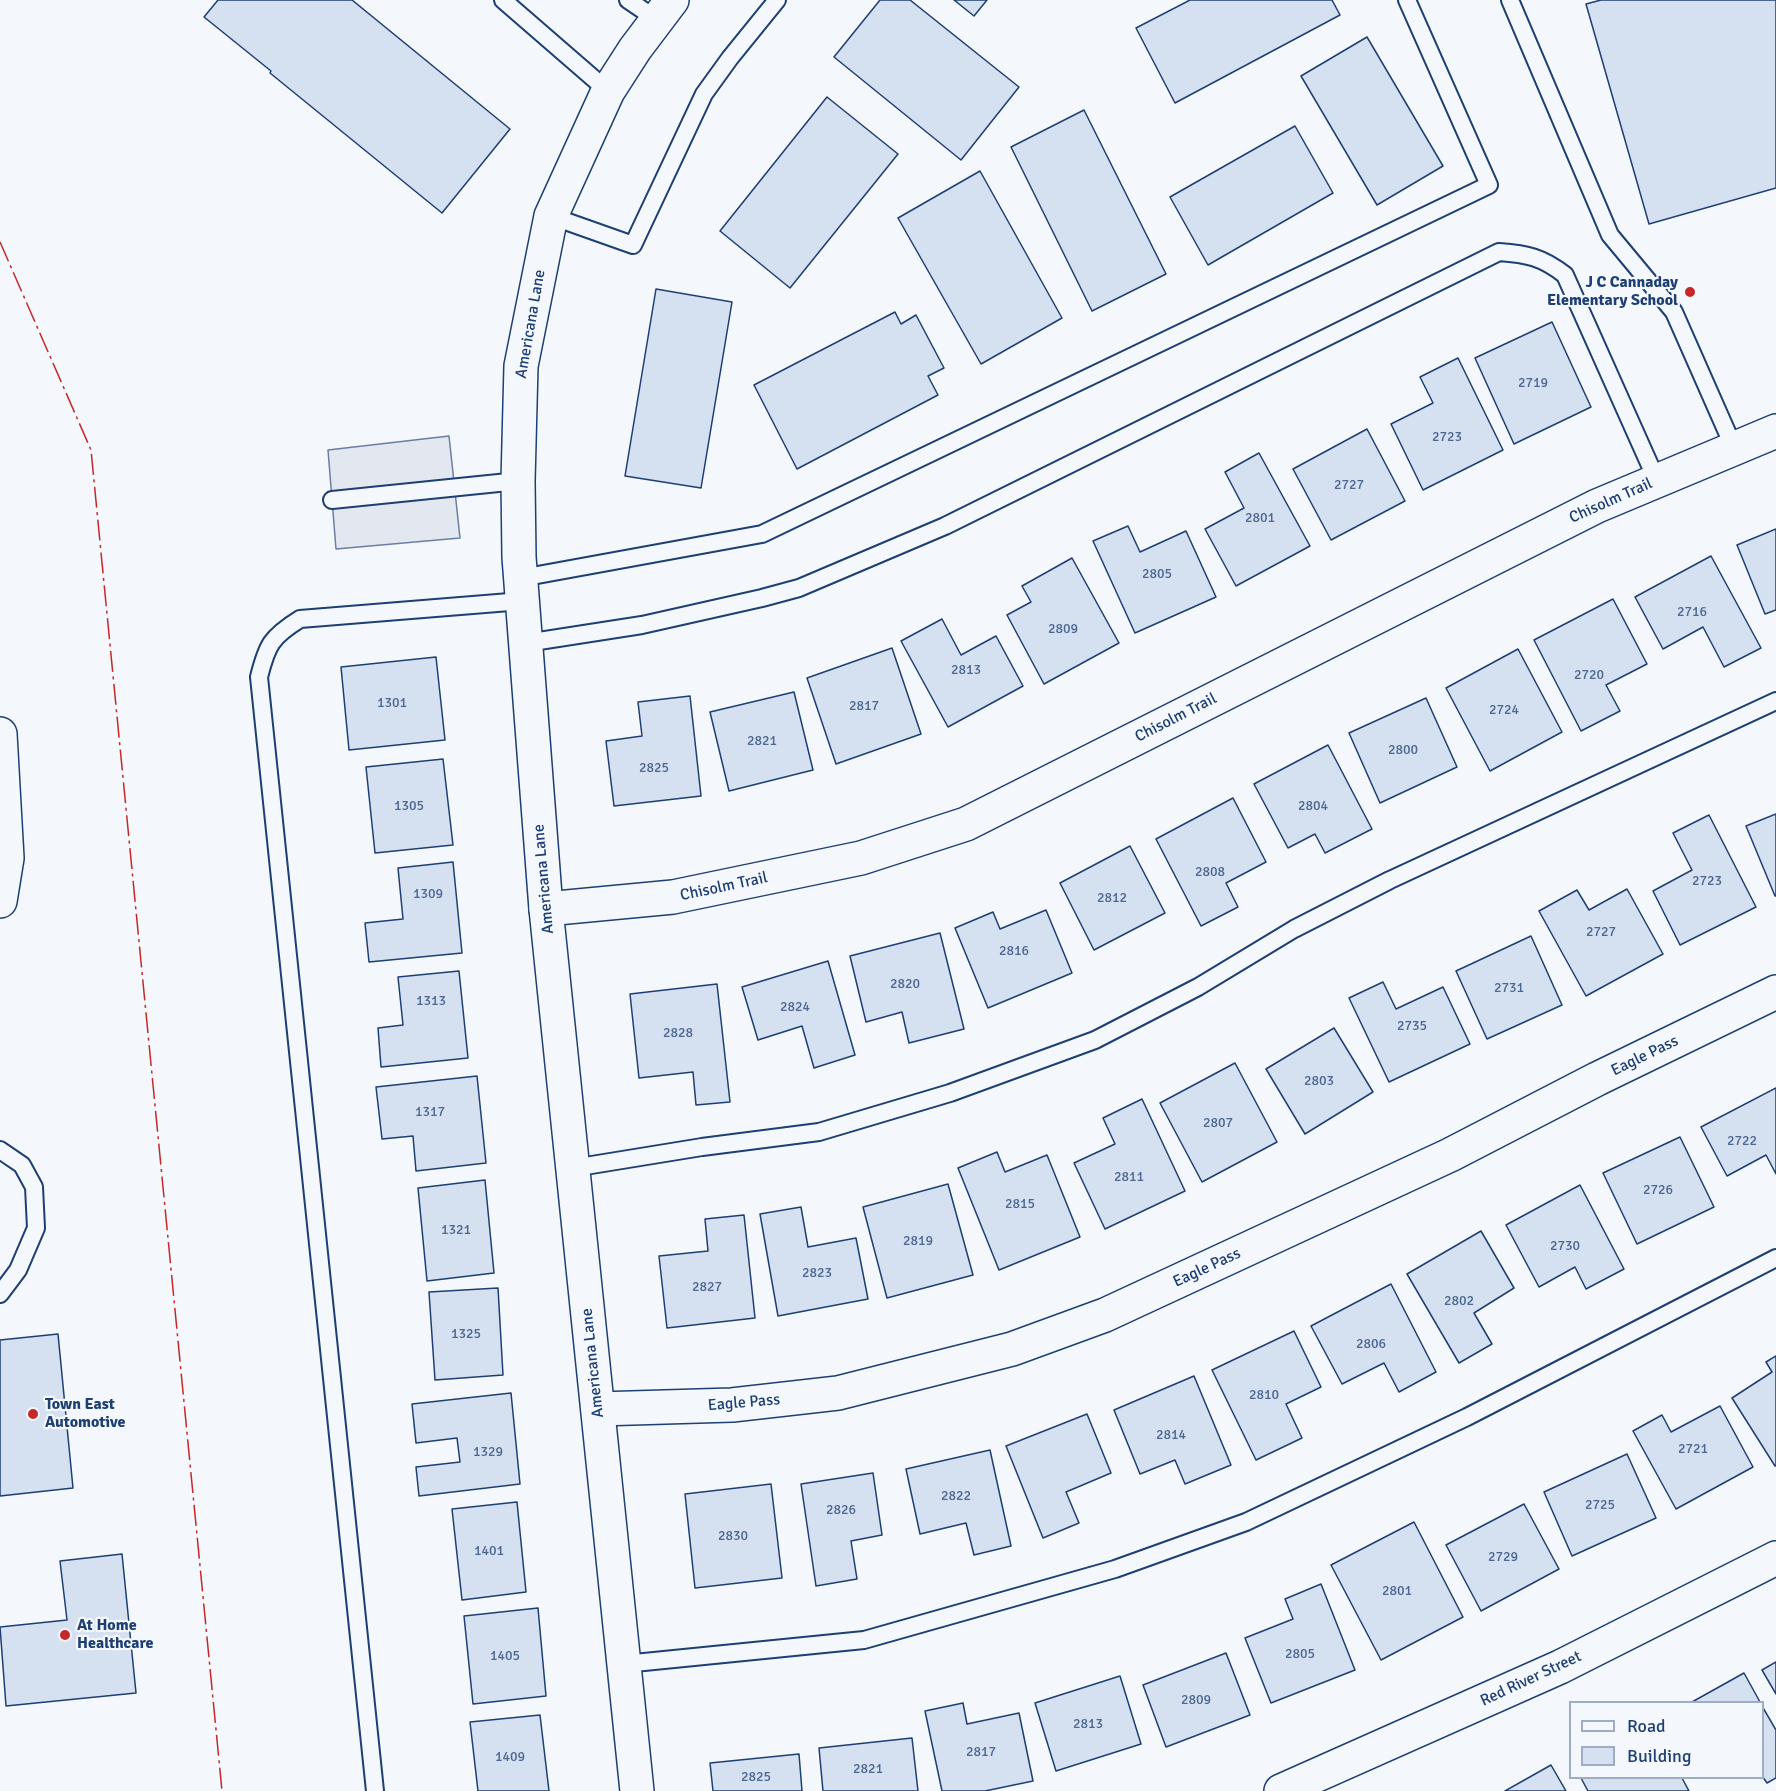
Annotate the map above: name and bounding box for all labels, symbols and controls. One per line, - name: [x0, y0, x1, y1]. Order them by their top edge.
- street label: Americana Lane: [512, 268, 550, 380]
- place label: J C Cannaday Elementary School: [1547, 273, 1678, 311]
- marker: J C Cannaday Elementary School: [1683, 285, 1697, 299]
- house number: 2719: [1518, 375, 1548, 391]
- house number: 2723: [1432, 429, 1462, 445]
- street label: Chisolm Trail: [1566, 474, 1656, 528]
- house number: 2727: [1334, 477, 1364, 493]
- house number: 2801: [1245, 510, 1275, 526]
- house number: 2805: [1142, 566, 1172, 582]
- house number: 2716: [1677, 604, 1707, 620]
- house number: 2809: [1048, 621, 1078, 637]
- house number: 2813: [951, 662, 981, 678]
- house number: 2720: [1574, 667, 1604, 683]
- street label: Chisolm Trail: [1132, 689, 1220, 747]
- house number: 1301: [377, 695, 407, 711]
- house number: 2817: [849, 698, 879, 714]
- house number: 2724: [1489, 702, 1519, 718]
- house number: 2821: [747, 733, 777, 749]
- house number: 2800: [1388, 742, 1418, 758]
- house number: 2825: [639, 760, 669, 776]
- house number: 1305: [394, 798, 424, 814]
- house number: 2804: [1298, 798, 1328, 814]
- street label: Americana Lane: [530, 823, 558, 935]
- house number: 2808: [1195, 864, 1225, 880]
- street label: Chisolm Trail: [678, 868, 770, 906]
- house number: 2723: [1692, 873, 1722, 889]
- house number: 1309: [413, 886, 443, 902]
- house number: 2812: [1097, 890, 1127, 906]
- house number: 2727: [1586, 924, 1616, 940]
- house number: 2816: [999, 943, 1029, 959]
- house number: 2820: [890, 976, 920, 992]
- house number: 2731: [1494, 980, 1524, 996]
- house number: 1313: [416, 993, 446, 1009]
- house number: 2824: [780, 999, 810, 1015]
- house number: 2735: [1397, 1018, 1427, 1034]
- house number: 2828: [663, 1025, 693, 1041]
- street label: Eagle Pass: [1608, 1032, 1682, 1080]
- house number: 2803: [1304, 1073, 1334, 1089]
- house number: 1317: [415, 1104, 445, 1120]
- house number: 2807: [1203, 1115, 1233, 1131]
- house number: 2722: [1727, 1133, 1757, 1149]
- house number: 2811: [1114, 1169, 1144, 1185]
- house number: 2726: [1643, 1182, 1673, 1198]
- house number: 2815: [1005, 1196, 1035, 1212]
- house number: 1321: [441, 1222, 471, 1238]
- house number: 2819: [903, 1233, 933, 1249]
- house number: 2730: [1550, 1238, 1580, 1254]
- street label: Eagle Pass: [1170, 1244, 1244, 1292]
- house number: 2823: [802, 1265, 832, 1281]
- house number: 2827: [692, 1279, 722, 1295]
- house number: 2802: [1444, 1293, 1474, 1309]
- street label: Americana Lane: [578, 1307, 608, 1419]
- house number: 1325: [451, 1326, 481, 1342]
- house number: 2806: [1356, 1336, 1386, 1352]
- house number: 2810: [1249, 1387, 1279, 1403]
- street label: Eagle Pass: [707, 1390, 781, 1416]
- place label: Town East Automotive: [45, 1395, 125, 1433]
- marker: Town East Automotive: [26, 1407, 40, 1421]
- house number: 2814: [1156, 1427, 1186, 1443]
- house number: 2721: [1678, 1441, 1708, 1457]
- house number: 1329: [473, 1444, 503, 1460]
- house number: 2822: [941, 1488, 971, 1504]
- house number: 2725: [1585, 1497, 1615, 1513]
- house number: 2826: [826, 1502, 856, 1518]
- house number: 2830: [718, 1528, 748, 1544]
- house number: 1401: [474, 1543, 504, 1559]
- house number: 2729: [1488, 1549, 1518, 1565]
- house number: 2801: [1382, 1583, 1412, 1599]
- place label: At Home Healthcare: [77, 1616, 153, 1654]
- marker: At Home Healthcare: [58, 1628, 72, 1642]
- house number: 2805: [1285, 1646, 1315, 1662]
- street label: Red River Street: [1477, 1647, 1585, 1711]
- house number: 1405: [490, 1648, 520, 1664]
- house number: 2809: [1181, 1692, 1211, 1708]
- legend: [1569, 1701, 1764, 1779]
- text: Road: [1627, 1715, 1666, 1737]
- house number: 2813: [1073, 1716, 1103, 1732]
- house number: 2817: [966, 1744, 996, 1760]
- text: Building: [1627, 1745, 1691, 1767]
- house number: 1409: [495, 1749, 525, 1765]
- house number: 2821: [853, 1761, 883, 1777]
- house number: 2825: [741, 1769, 771, 1785]

